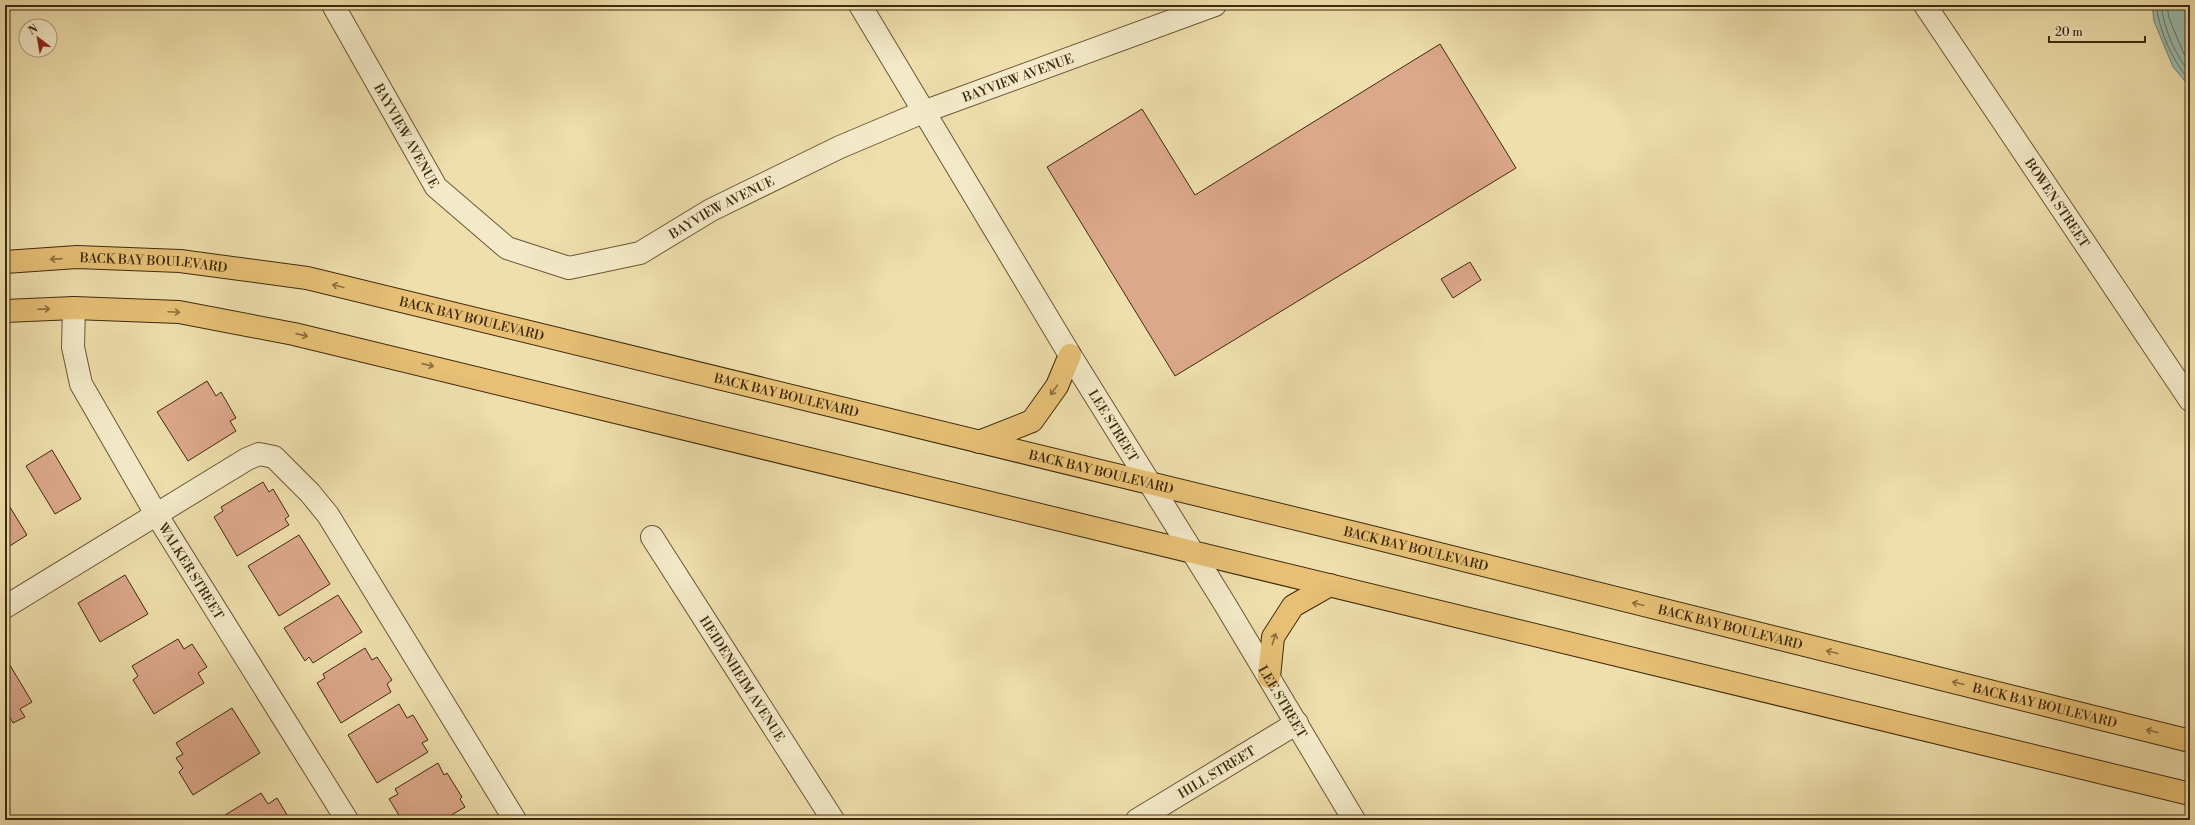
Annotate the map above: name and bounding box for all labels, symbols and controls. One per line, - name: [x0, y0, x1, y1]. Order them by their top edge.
- north arrow: [18, 18, 58, 58]
- scale bar: [2049, 18, 2145, 44]
- text: N: [26, 22, 41, 39]
- text: 20 m: [2055, 25, 2083, 40]
- street label: BAYVIEW AVENUE: [959, 51, 1076, 106]
- street label: BAYVIEW AVENUE: [370, 80, 442, 191]
- street label: BOWEN STREET: [2021, 155, 2092, 251]
- street label: BAYVIEW AVENUE: [665, 173, 777, 243]
- street label: BACK BAY BOULEVARD: [78, 250, 228, 276]
- one-way arrow: [50, 255, 63, 262]
- one-way arrow: [331, 281, 344, 289]
- street label: BACK BAY BOULEVARD: [397, 294, 546, 344]
- one-way arrow: [37, 305, 50, 313]
- one-way arrow: [167, 308, 180, 315]
- one-way arrow: [295, 332, 308, 340]
- one-way arrow: [421, 362, 434, 370]
- street label: BACK BAY BOULEVARD: [711, 370, 860, 421]
- one-way arrow: [1050, 385, 1058, 396]
- street label: LEE STREET: [1085, 387, 1141, 465]
- street label: BACK BAY BOULEVARD: [1026, 447, 1175, 498]
- street label: WALKER STREET: [154, 519, 227, 623]
- street label: BACK BAY BOULEVARD: [1341, 523, 1490, 575]
- one-way arrow: [1632, 599, 1645, 607]
- street label: BACK BAY BOULEVARD: [1655, 602, 1804, 653]
- street label: HEIDENHEIM AVENUE: [696, 613, 788, 745]
- one-way arrow: [1271, 632, 1278, 645]
- one-way arrow: [1826, 648, 1839, 655]
- street label: LEE STREET: [1254, 663, 1310, 741]
- one-way arrow: [1952, 679, 1965, 686]
- street label: BACK BAY BOULEVARD: [1970, 680, 2119, 732]
- one-way arrow: [2146, 727, 2159, 735]
- street label: HILL STREET: [1175, 743, 1259, 802]

